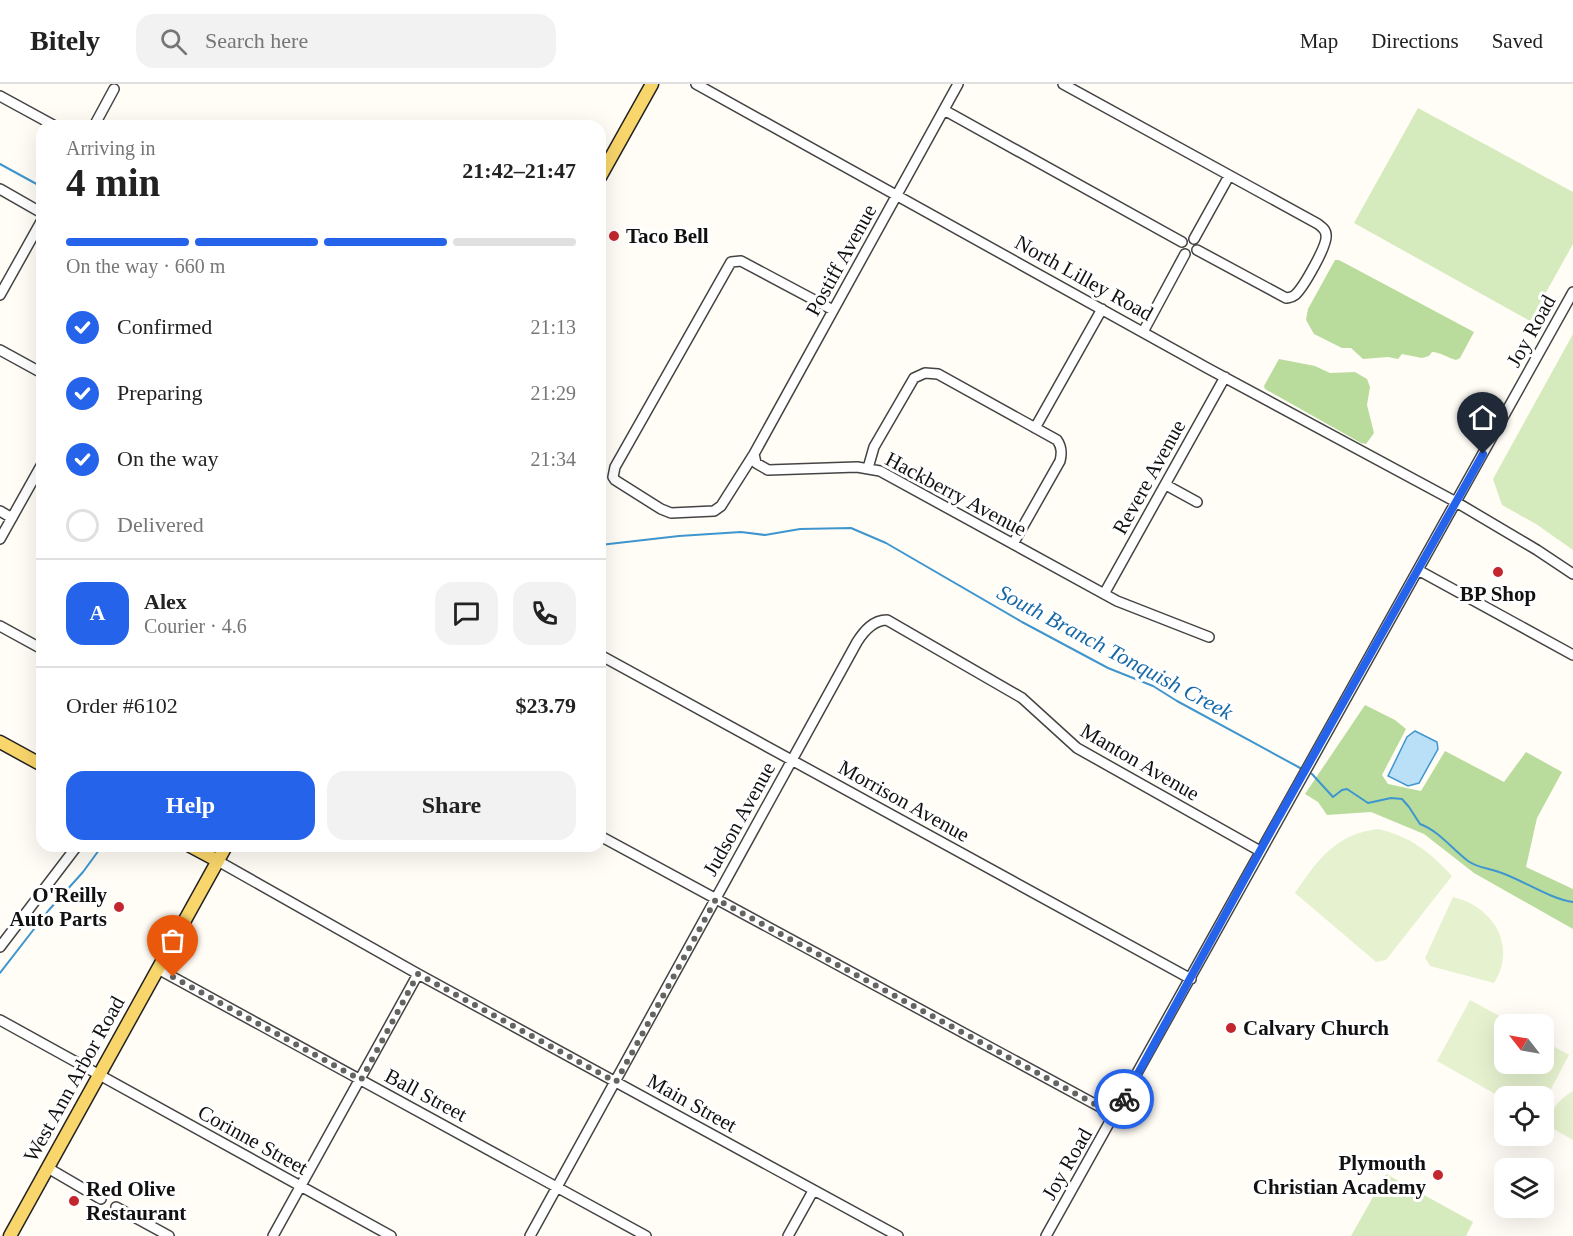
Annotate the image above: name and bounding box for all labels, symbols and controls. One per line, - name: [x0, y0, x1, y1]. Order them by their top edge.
- search box: [136, 14, 556, 68]
- text: Bitely: [30, 25, 100, 56]
- icon: search: [157, 25, 190, 58]
- text: Search here: [205, 28, 308, 53]
- text: Map: [1300, 29, 1338, 53]
- text: Directions: [1371, 29, 1459, 53]
- text: Saved: [1492, 29, 1543, 53]
- text: Arriving in: [66, 137, 155, 159]
- text: 21:42–21:47: [462, 158, 576, 183]
- text: 4 min: [66, 161, 160, 204]
- street label: Postiff Avenue: [801, 200, 881, 320]
- place label: Taco Bell: [626, 224, 709, 248]
- marker: Taco Bell: [607, 229, 621, 243]
- street label: North Lilley Road: [1011, 230, 1158, 326]
- text: On the way · 660 m: [66, 255, 225, 277]
- street label: Joy Road: [1501, 290, 1561, 371]
- icon: check: [66, 311, 99, 344]
- text: Confirmed: [117, 314, 212, 339]
- text: 21:13: [530, 316, 576, 338]
- icon: check: [66, 377, 99, 410]
- text: Preparing: [117, 380, 203, 405]
- text: 21:29: [530, 382, 576, 404]
- pin: [1457, 392, 1508, 454]
- icon: home: [1466, 401, 1499, 434]
- street label: Revere Avenue: [1108, 416, 1190, 538]
- icon: check: [66, 443, 99, 476]
- text: On the way: [117, 446, 218, 471]
- street label: Hackberry Avenue: [881, 447, 1031, 541]
- text: 21:34: [530, 448, 576, 470]
- text: Delivered: [117, 512, 204, 537]
- marker: BP Shop: [1491, 565, 1505, 579]
- water label: South Branch Tonquish Creek: [993, 579, 1238, 725]
- button: chat: [435, 582, 498, 645]
- button: phone: [513, 582, 576, 645]
- place label: BP Shop: [1460, 582, 1536, 606]
- text: Alex: [144, 589, 187, 614]
- text: A: [90, 600, 105, 625]
- text: Courier · 4.6: [144, 615, 247, 637]
- text: Order #6102: [66, 693, 178, 718]
- text: $23.79: [516, 693, 576, 718]
- street label: Manton Avenue: [1076, 718, 1204, 806]
- street label: Morrison Avenue: [834, 755, 974, 847]
- street label: Judson Avenue: [698, 758, 780, 880]
- button: Help: [66, 771, 315, 840]
- button: Share: [327, 771, 576, 840]
- place label: O'Reilly Auto Parts: [10, 883, 107, 931]
- marker: O'Reilly Auto Parts: [112, 900, 126, 914]
- pin: [147, 915, 198, 977]
- icon: bag: [156, 924, 189, 957]
- street label: West Ann Arbor Road: [19, 992, 130, 1166]
- north arrow: [1494, 1014, 1554, 1074]
- map controls: [1494, 1014, 1554, 1218]
- place label: Calvary Church: [1243, 1016, 1389, 1040]
- marker: Calvary Church: [1224, 1021, 1238, 1035]
- street label: Ball Street: [381, 1063, 471, 1127]
- street label: Main Street: [643, 1069, 741, 1137]
- courier: [1094, 1069, 1154, 1129]
- icon: bike: [1108, 1083, 1141, 1116]
- button: locate: [1494, 1086, 1554, 1146]
- street label: Corinne Street: [194, 1100, 312, 1180]
- street label: Joy Road: [1037, 1123, 1097, 1204]
- place label: Plymouth Christian Academy: [1253, 1151, 1427, 1199]
- button: layers: [1494, 1158, 1554, 1218]
- marker: Plymouth Christian Academy: [1431, 1168, 1445, 1182]
- place label: Red Olive Restaurant: [86, 1177, 186, 1225]
- marker: Red Olive Restaurant: [67, 1194, 81, 1208]

